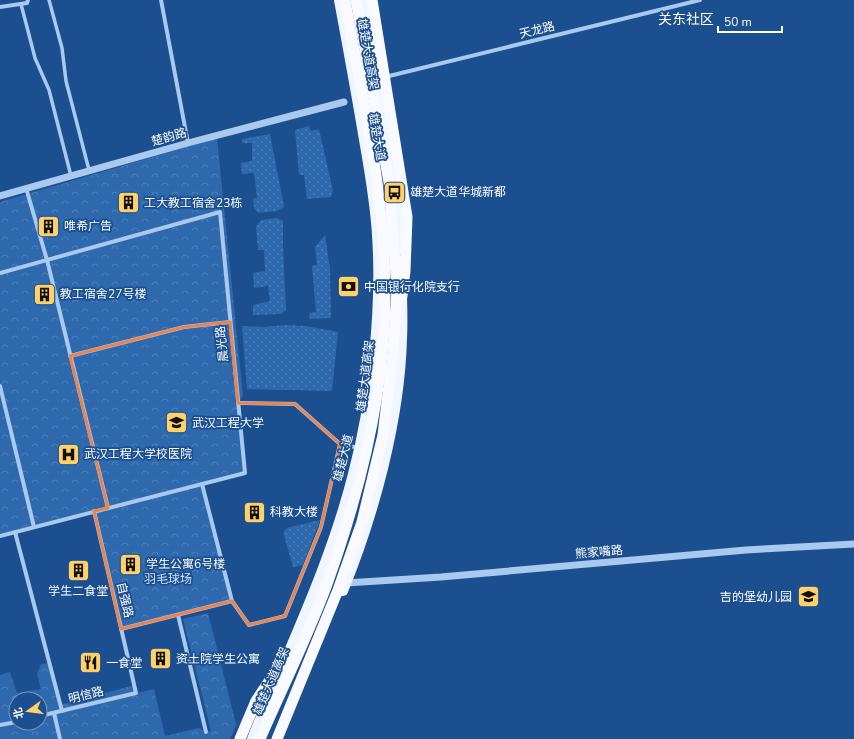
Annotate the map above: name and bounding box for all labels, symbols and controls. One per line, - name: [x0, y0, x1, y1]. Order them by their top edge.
- scale bar: [718, 8, 782, 34]
- district label: 关东社区: [658, 10, 714, 29]
- text: 50 m: [724, 14, 752, 30]
- street label: 雄楚大道高架: [354, 17, 382, 91]
- street label: 天龙路: [518, 18, 556, 42]
- street label: 雄楚大道: [365, 112, 389, 162]
- street label: 楚韵路: [149, 124, 189, 150]
- bus stop icon: 雄楚大道华城新都: [382, 179, 408, 205]
- place label: 雄楚大道华城新都: [410, 184, 506, 200]
- building icon: 工大教工宿舍23栋: [116, 190, 142, 216]
- place label: 工大教工宿舍23栋: [144, 195, 242, 211]
- building icon: 唯希广告: [36, 213, 62, 239]
- place label: 唯希广告: [64, 218, 112, 234]
- bank icon: 中国银行化院支行: [336, 274, 362, 300]
- place label: 中国银行化院支行: [364, 279, 460, 295]
- building icon: 教工宿舍27号楼: [31, 281, 57, 307]
- place label: 教工宿舍27号楼: [60, 286, 146, 302]
- street label: 晨光路: [212, 325, 232, 363]
- street label: 雄楚大道高架: [353, 339, 377, 413]
- school or university icon: 武汉工程大学: [164, 410, 190, 436]
- place label: 武汉工程大学: [192, 415, 264, 431]
- street label: 雄楚大道: [329, 433, 357, 483]
- hospital icon: 武汉工程大学校医院: [56, 441, 82, 467]
- place label: 武汉工程大学校医院: [84, 446, 192, 462]
- building icon: 科教大楼: [241, 499, 267, 525]
- place label: 科教大楼: [270, 504, 318, 520]
- street label: 熊家嘴路: [574, 542, 624, 562]
- building icon: 学生公寓6号楼: [118, 551, 144, 577]
- place label: 学生公寓6号楼: [146, 556, 225, 572]
- building icon: 学生二食堂: [65, 557, 91, 583]
- park label: 羽毛球场: [144, 571, 192, 587]
- street label: 自强路: [113, 581, 137, 619]
- place label: 学生二食堂: [48, 583, 108, 599]
- school or university icon: 吉的堡幼儿园: [795, 584, 821, 610]
- place label: 吉的堡幼儿园: [720, 589, 792, 605]
- street label: 雄楚大道高架: [250, 645, 292, 717]
- building icon: 资土院学生公寓: [148, 646, 174, 672]
- restaurant icon: 一食堂: [77, 650, 103, 676]
- place label: 资土院学生公寓: [176, 651, 260, 667]
- place label: 一食堂: [106, 655, 142, 671]
- street label: 明信路: [67, 683, 105, 707]
- north arrow: [8, 691, 48, 731]
- text: 北: [10, 706, 27, 720]

